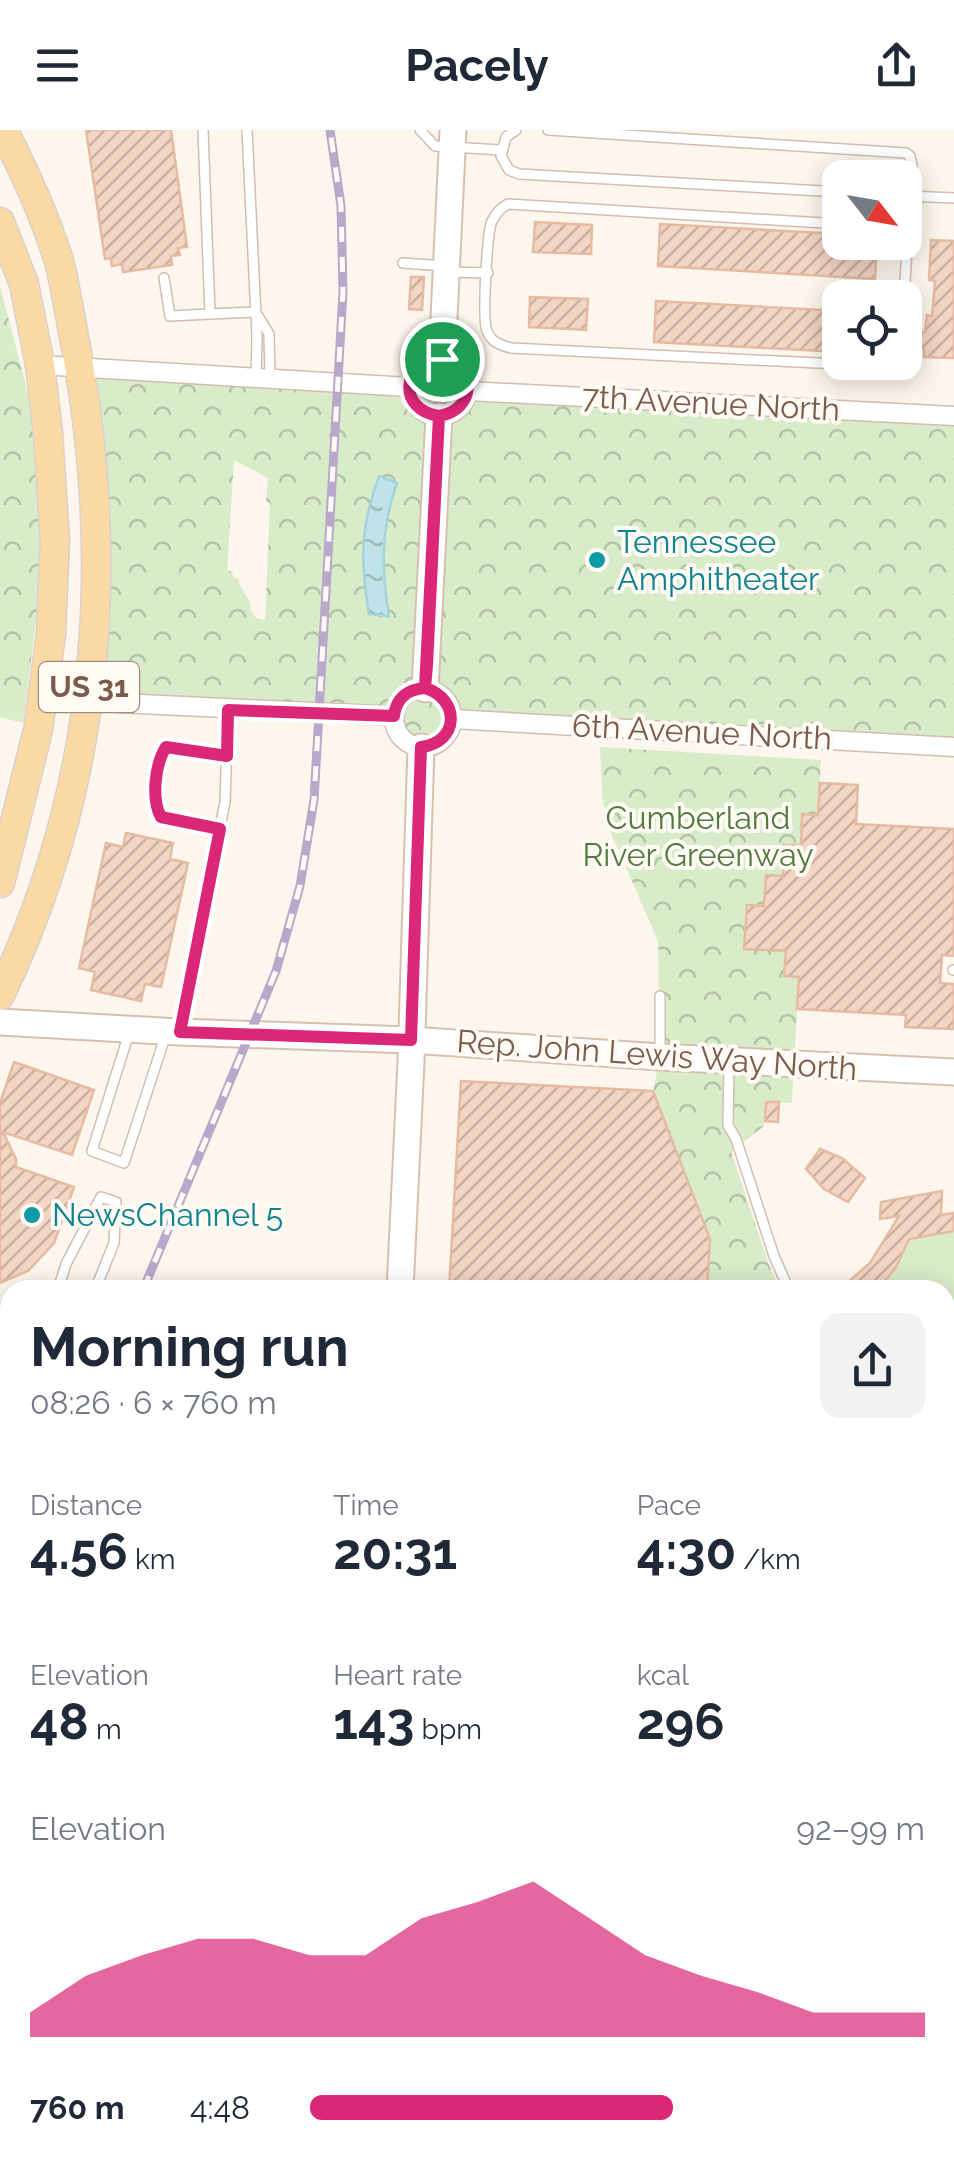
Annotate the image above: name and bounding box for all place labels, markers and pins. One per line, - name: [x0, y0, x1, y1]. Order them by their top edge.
- pin: [400, 317, 485, 402]
- place label: Tennessee Amphitheater: [617, 523, 819, 597]
- marker: Tennessee Amphitheater: [586, 549, 608, 571]
- place label: NewsChannel 5: [52, 1196, 283, 1233]
- marker: NewsChannel 5: [21, 1204, 43, 1226]

